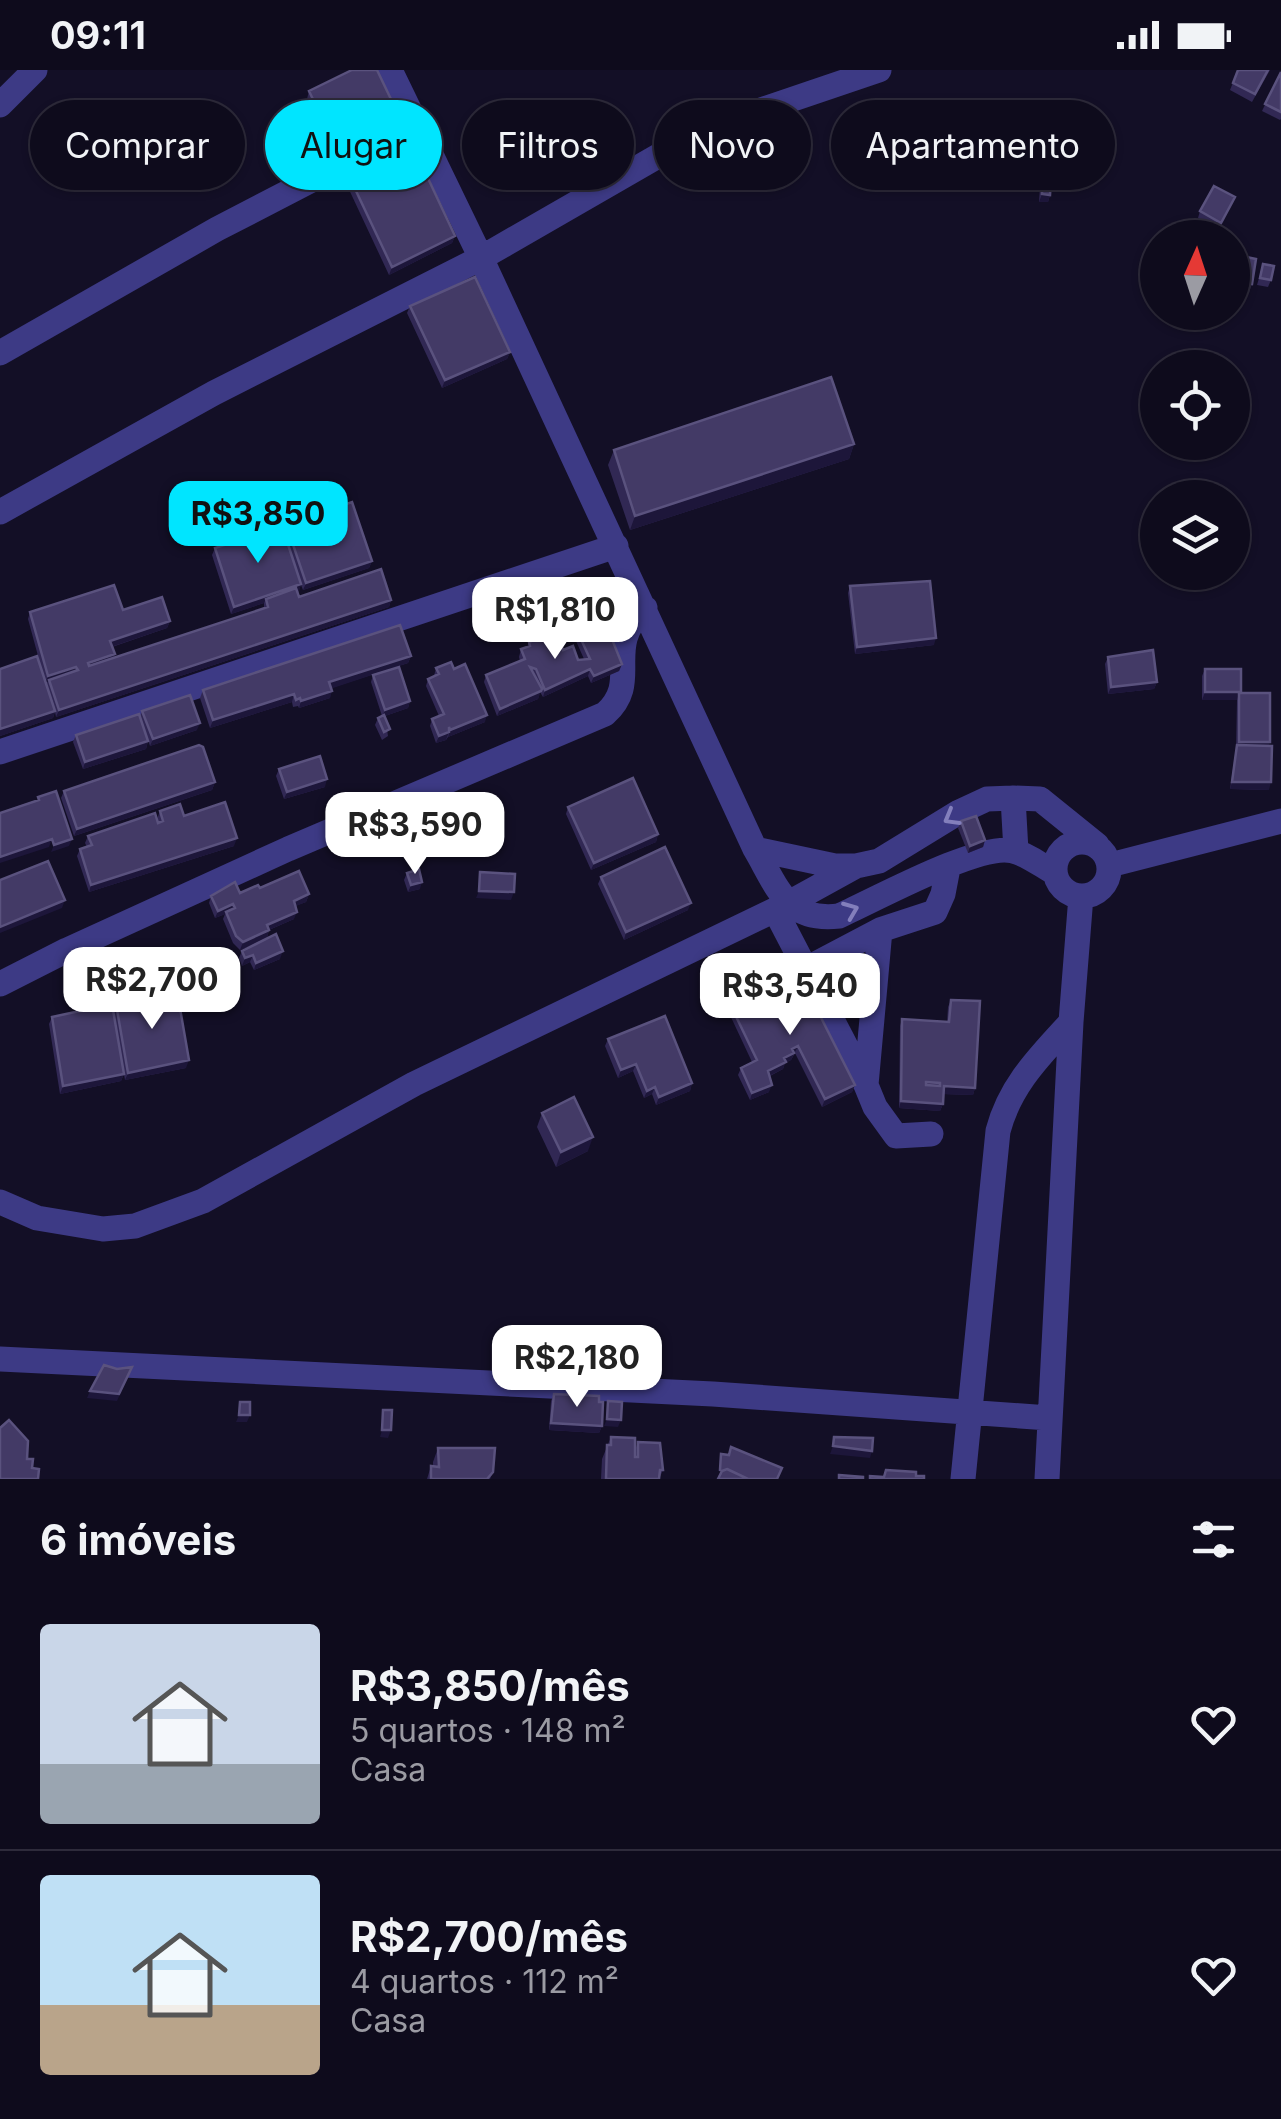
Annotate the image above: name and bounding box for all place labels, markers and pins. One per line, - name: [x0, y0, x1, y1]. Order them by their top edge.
- pin: R$3,850: [166, 481, 350, 566]
- pin: R$1,810: [463, 577, 647, 662]
- pin: R$3,590: [323, 792, 507, 877]
- pin: R$2,700: [60, 947, 244, 1032]
- pin: R$3,540: [698, 953, 882, 1038]
- pin: R$2,180: [485, 1325, 669, 1410]

